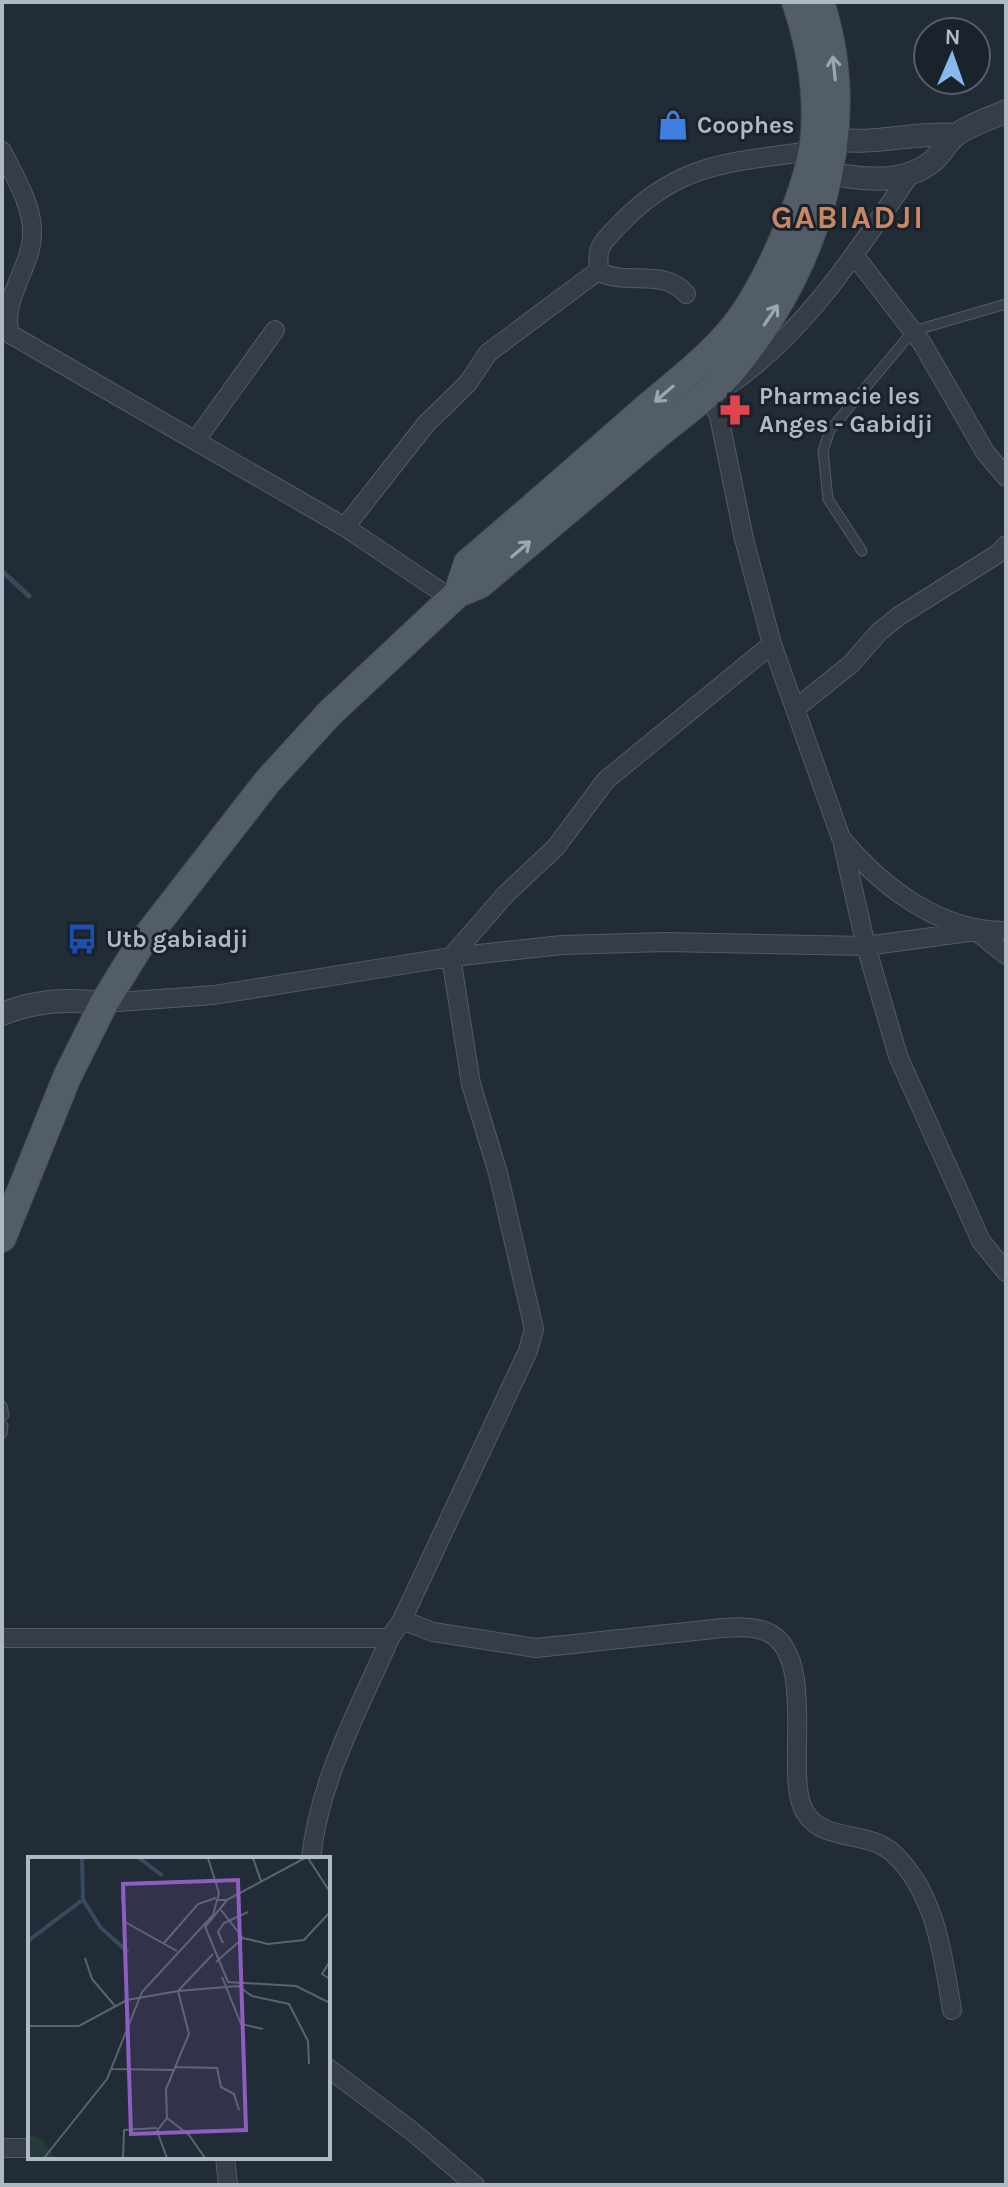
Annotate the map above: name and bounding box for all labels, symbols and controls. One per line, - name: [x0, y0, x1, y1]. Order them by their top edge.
- north arrow: [912, 16, 992, 96]
- text: N: [944, 24, 961, 50]
- one-way arrow: [826, 55, 841, 82]
- shop icon: Coophes: [656, 108, 690, 142]
- place label: Coophes: [697, 111, 794, 139]
- district label: GABIADJI: [771, 199, 925, 236]
- one-way arrow: [763, 305, 780, 327]
- place label: Pharmacie les Anges - Gabidji: [759, 382, 933, 438]
- one-way arrow: [654, 384, 674, 402]
- pharmacy icon: Pharmacie les Anges - Gabidji: [718, 393, 752, 427]
- one-way arrow: [511, 540, 531, 558]
- bus stop icon: Utb gabiadji: [65, 922, 99, 956]
- place label: Utb gabiadji: [106, 925, 248, 953]
- inset map: [28, 1857, 330, 2159]

